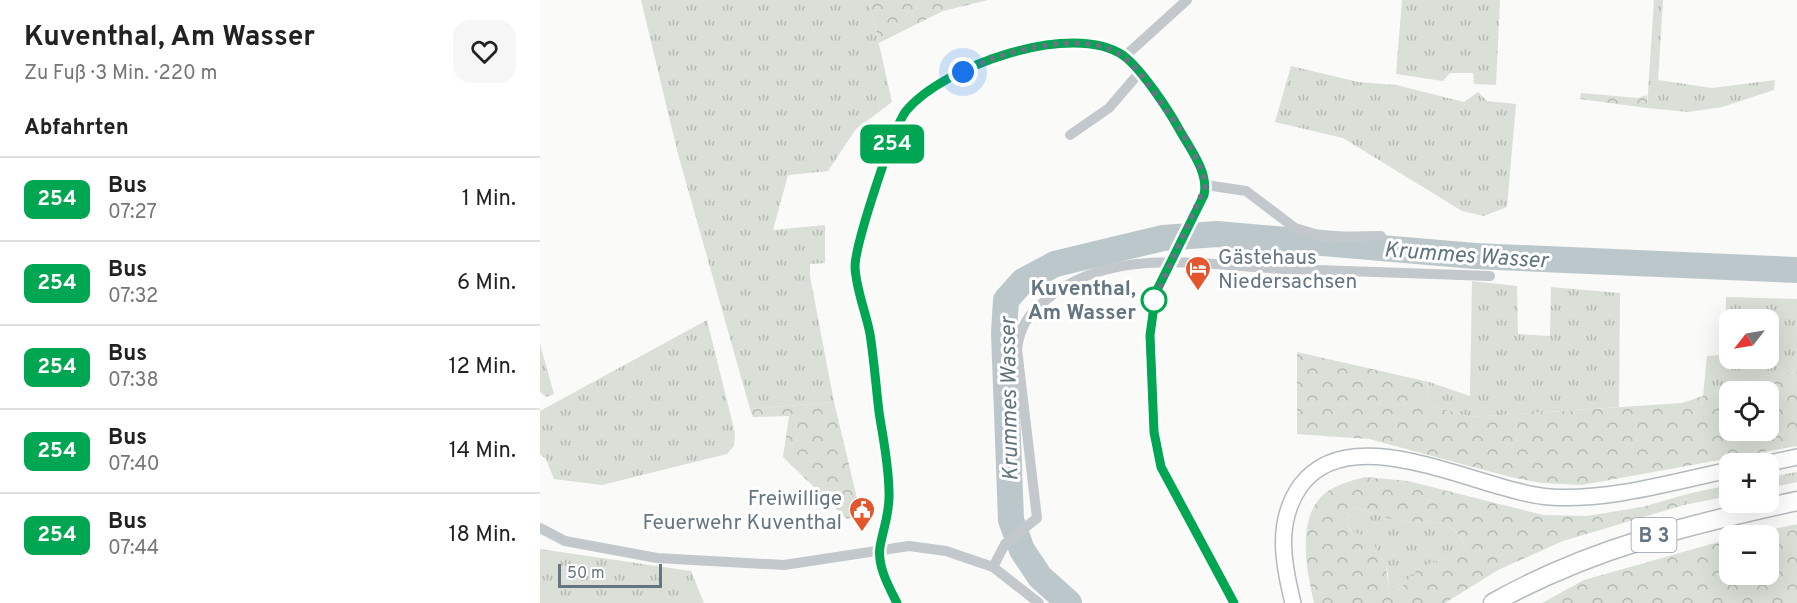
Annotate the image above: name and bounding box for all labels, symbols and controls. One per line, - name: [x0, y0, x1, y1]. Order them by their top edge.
- text: Kuventhal, Am Wasser: [24, 20, 315, 56]
- button: heart: [453, 20, 516, 83]
- your location: [948, 57, 978, 87]
- text: Zu Fuß · 3 Min. · 220 m: [24, 61, 217, 87]
- text: Abfahrten: [24, 115, 129, 142]
- line badge: 254: [858, 124, 926, 164]
- text: 254: [872, 131, 912, 158]
- text: Bus: [108, 173, 147, 200]
- text: 254: [37, 186, 77, 213]
- text: 1 Min.: [462, 186, 516, 213]
- text: 07:27: [108, 200, 157, 226]
- water label: Krummes Wasser: [1383, 237, 1550, 276]
- place label: Gästehaus Niedersachsen: [1218, 245, 1357, 296]
- hotel icon: Gästehaus Niedersachsen: [1183, 254, 1213, 292]
- text: Bus: [108, 257, 147, 284]
- text: 254: [37, 270, 77, 297]
- text: 6 Min.: [457, 270, 516, 297]
- place label: Kuventhal, Am Wasser: [1028, 276, 1136, 327]
- text: 07:32: [108, 284, 158, 310]
- marker: Kuventhal, Am Wasser: [1141, 287, 1167, 313]
- north arrow: [1719, 309, 1779, 369]
- map controls: [1719, 309, 1779, 585]
- water label: Krummes Wasser: [996, 315, 1025, 481]
- text: Bus: [108, 341, 147, 368]
- text: 254: [37, 354, 77, 381]
- text: 12 Min.: [448, 354, 516, 381]
- text: 07:38: [108, 368, 159, 394]
- button: locate: [1719, 381, 1779, 441]
- text: Bus: [108, 425, 147, 452]
- text: 254: [37, 438, 77, 465]
- text: 14 Min.: [449, 438, 516, 465]
- text: 07:40: [108, 452, 160, 478]
- button: +: [1719, 453, 1779, 513]
- place label: Freiwillige Feuerwehr Kuventhal: [642, 486, 842, 537]
- public building icon: Freiwillige Feuerwehr Kuventhal: [847, 495, 877, 533]
- text: Bus: [108, 509, 147, 536]
- road number: B 3: [1632, 518, 1676, 552]
- text: 254: [37, 522, 77, 549]
- text: 18 Min.: [448, 522, 516, 549]
- button: −: [1719, 525, 1779, 585]
- text: 07:44: [108, 536, 159, 562]
- scale bar: [558, 561, 662, 588]
- text: 50 m: [567, 564, 605, 584]

